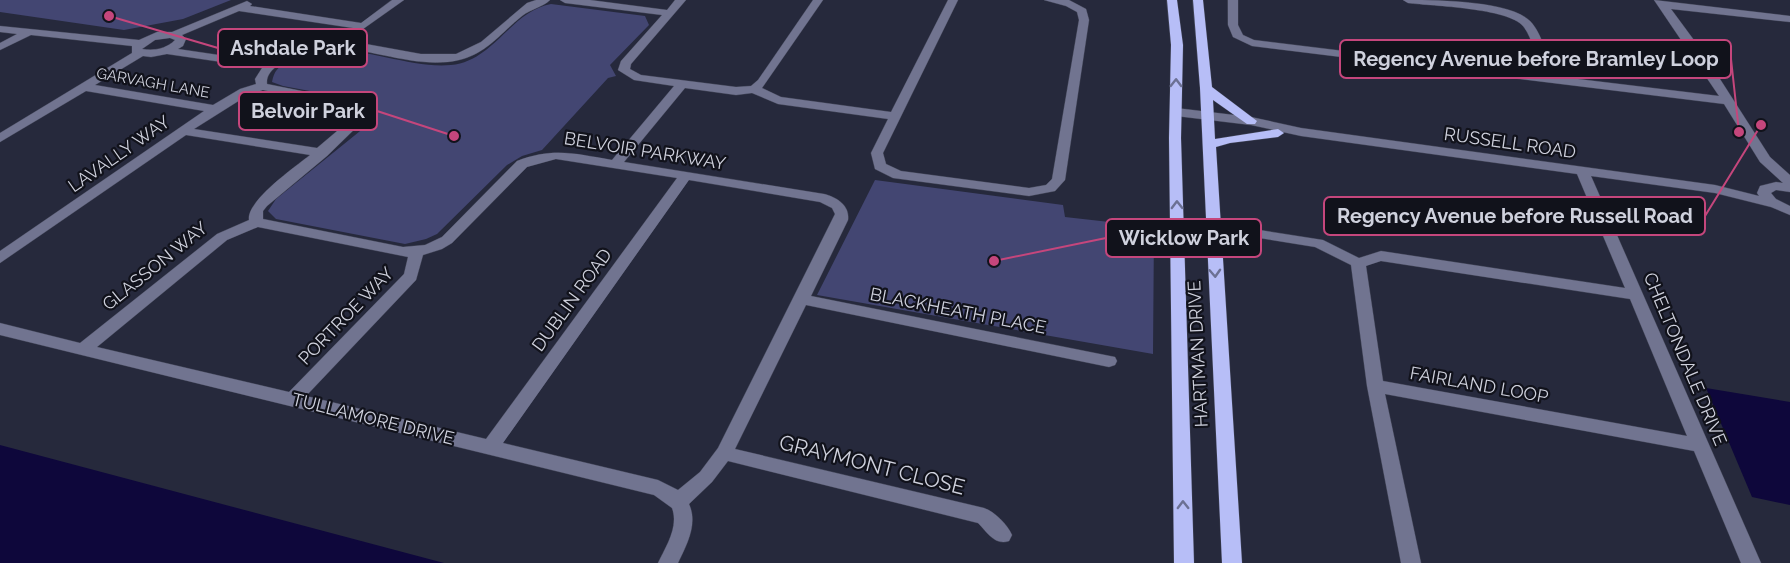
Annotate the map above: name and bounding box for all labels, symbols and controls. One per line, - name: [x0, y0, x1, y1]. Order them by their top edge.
- callout: Ashdale Park: [218, 29, 367, 67]
- text: Ashdale Park: [230, 36, 357, 60]
- callout: Regency Avenue before Bramley Loop: [1340, 40, 1731, 78]
- text: Regency Avenue before Bramley Loop: [1353, 47, 1719, 71]
- street label: GARVAGH LANE: [95, 64, 211, 102]
- one-way arrow: [1170, 78, 1183, 87]
- callout: Belvoir Park: [239, 92, 377, 130]
- text: Belvoir Park: [251, 99, 366, 123]
- street label: LAVALLY WAY: [64, 111, 174, 196]
- street label: RUSSELL ROAD: [1443, 123, 1578, 162]
- street label: BELVOIR PARKWAY: [563, 127, 728, 174]
- callout: Regency Avenue before Russell Road: [1324, 197, 1705, 235]
- one-way arrow: [1170, 200, 1183, 209]
- text: Regency Avenue before Russell Road: [1337, 204, 1693, 228]
- street label: GLASSON WAY: [98, 217, 212, 314]
- callout: Wicklow Park: [1106, 219, 1261, 257]
- text: Wicklow Park: [1119, 226, 1250, 250]
- street label: DUBLIN ROAD: [527, 244, 616, 355]
- street label: PORTROE WAY: [294, 262, 398, 369]
- one-way arrow: [1209, 268, 1222, 277]
- street label: CHELTONDALE DRIVE: [1639, 269, 1731, 449]
- street label: HARTMAN DRIVE: [1183, 280, 1212, 428]
- street label: BLACKHEATH PLACE: [868, 283, 1048, 338]
- street label: FAIRLAND LOOP: [1408, 362, 1550, 407]
- street label: TULLAMORE DRIVE: [290, 388, 457, 449]
- street label: GRAYMONT CLOSE: [777, 429, 967, 500]
- one-way arrow: [1177, 500, 1189, 509]

